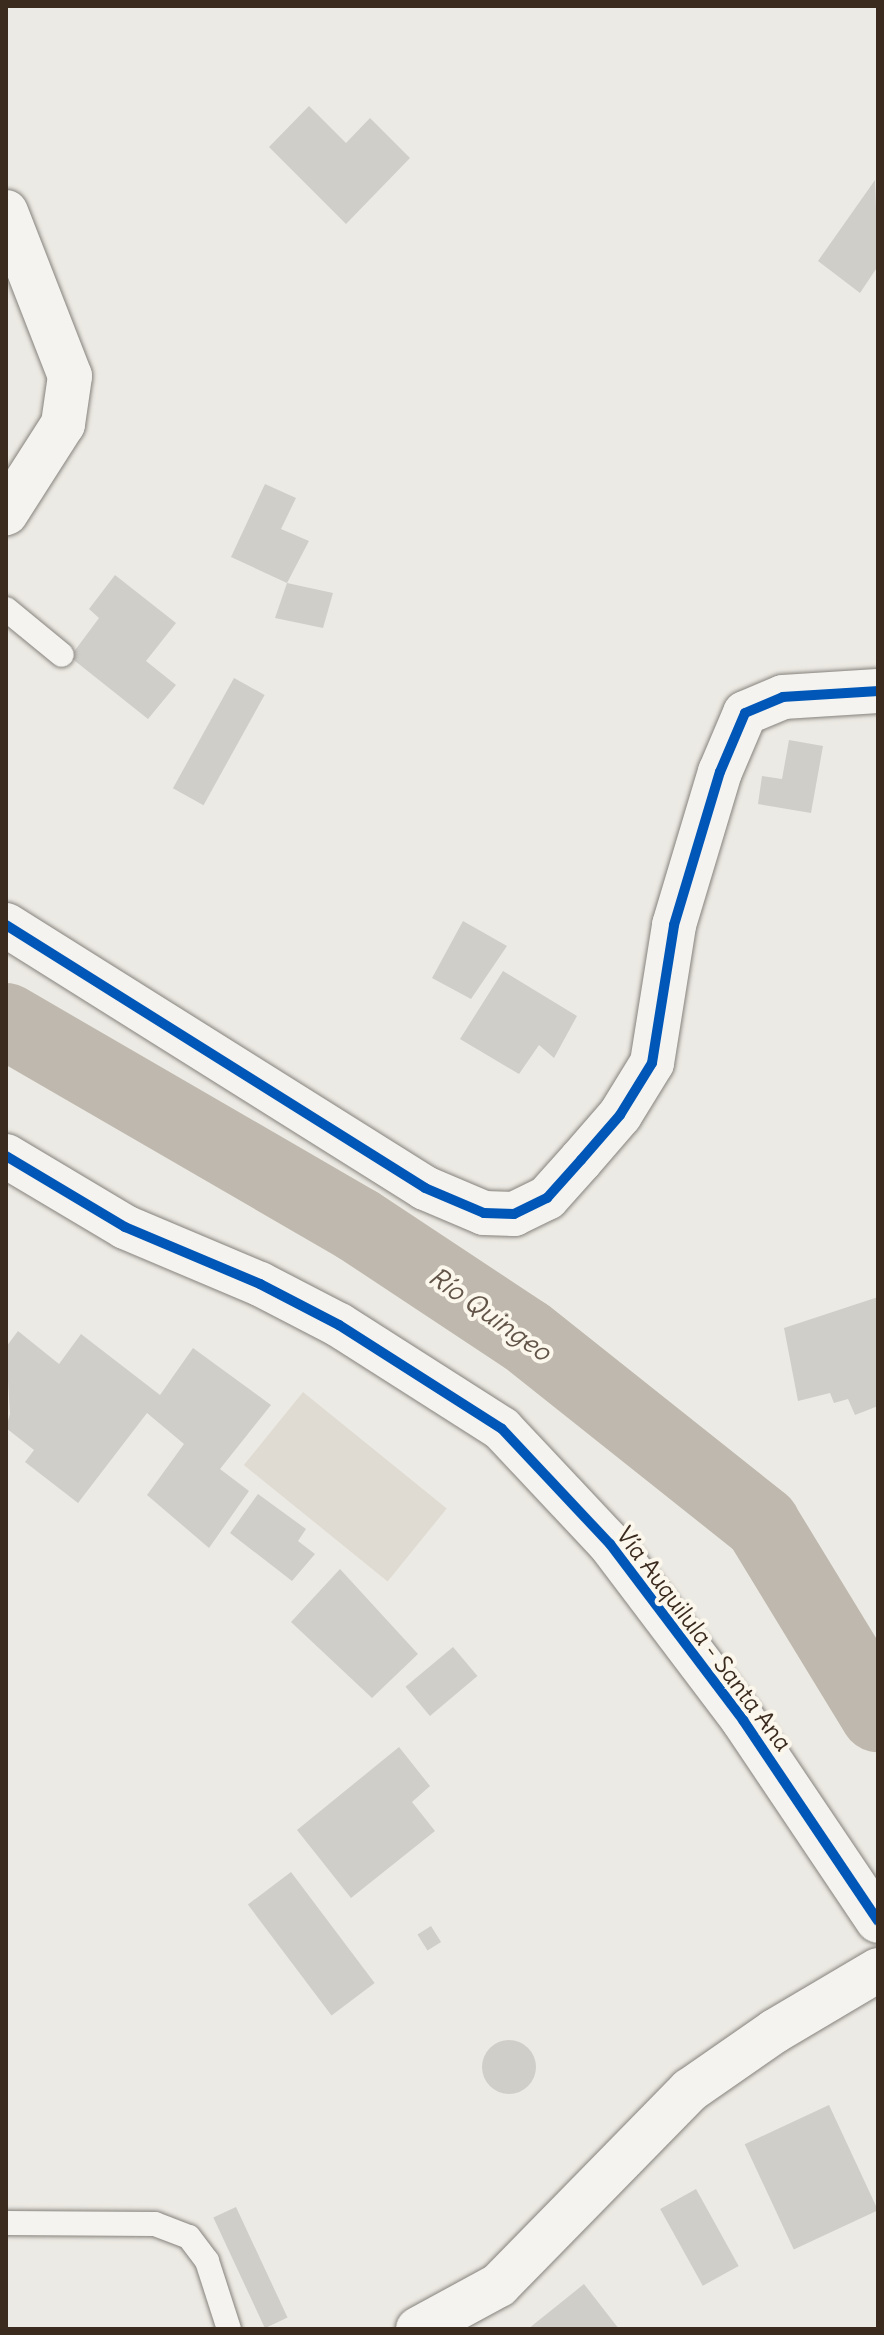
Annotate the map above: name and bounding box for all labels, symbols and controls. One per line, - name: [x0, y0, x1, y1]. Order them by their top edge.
- water label: Río Quingeo: [423, 1261, 557, 1367]
- street label: Vía Auquilula - Santa Ana: [610, 1521, 798, 1757]

